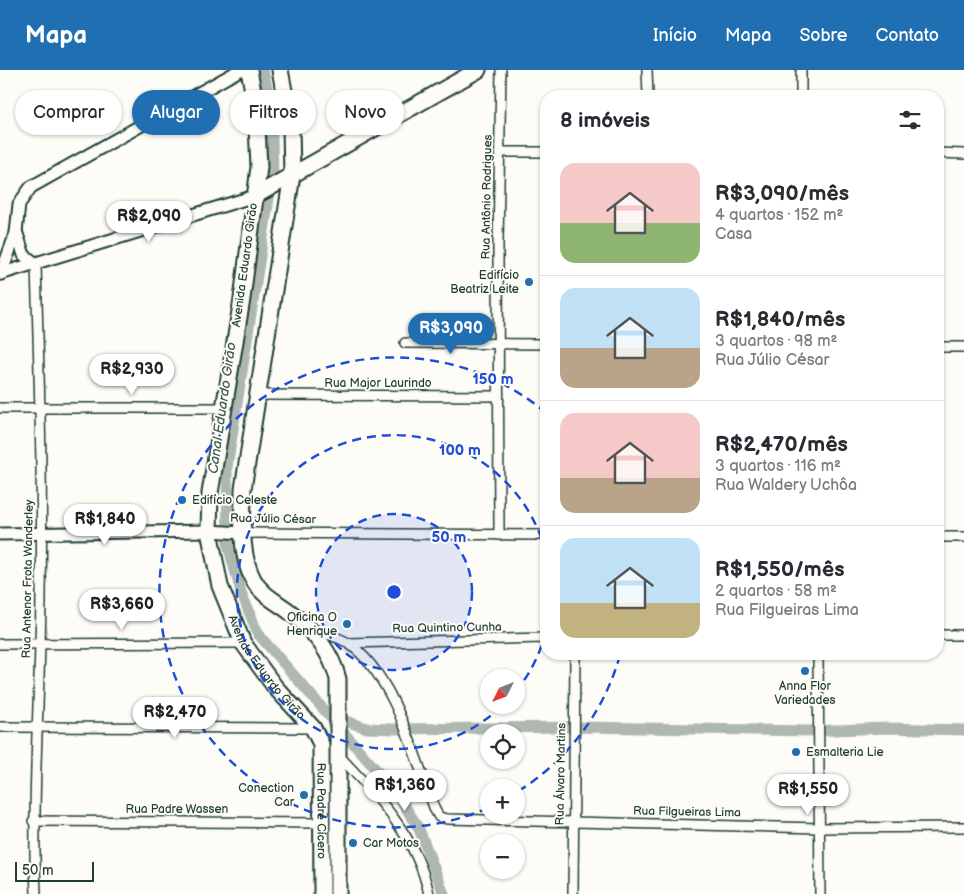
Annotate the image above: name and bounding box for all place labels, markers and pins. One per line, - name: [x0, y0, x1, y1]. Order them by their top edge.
- pin: R$2,090: [103, 200, 195, 243]
- place label: Edifício Beatriz Leite: [450, 268, 519, 297]
- marker: Edifício Beatriz Leite: [523, 276, 535, 288]
- pin: R$3,090: [405, 312, 497, 355]
- pin: R$2,930: [86, 354, 178, 396]
- place label: Edifício Celeste: [192, 493, 277, 508]
- marker: Edifício Celeste: [176, 494, 188, 506]
- pin: R$1,840: [59, 504, 151, 546]
- centre of rings: [385, 583, 403, 601]
- pin: R$3,660: [76, 588, 168, 631]
- place label: Oficina O Henrique: [286, 610, 337, 639]
- marker: Oficina O Henrique: [341, 618, 353, 630]
- marker: Anna Flor Variedades: [799, 665, 811, 677]
- place label: Anna Flor Variedades: [774, 679, 836, 708]
- pin: R$2,470: [129, 696, 221, 739]
- place label: Esmalteria Lie: [806, 745, 884, 760]
- marker: Esmalteria Lie: [790, 746, 802, 758]
- pin: R$1,360: [359, 770, 451, 812]
- pin: R$1,550: [762, 774, 854, 816]
- place label: Conection Car: [238, 781, 295, 810]
- marker: Conection Car: [298, 789, 310, 801]
- place label: Car Motos: [363, 836, 419, 851]
- marker: Car Motos: [347, 837, 359, 849]

